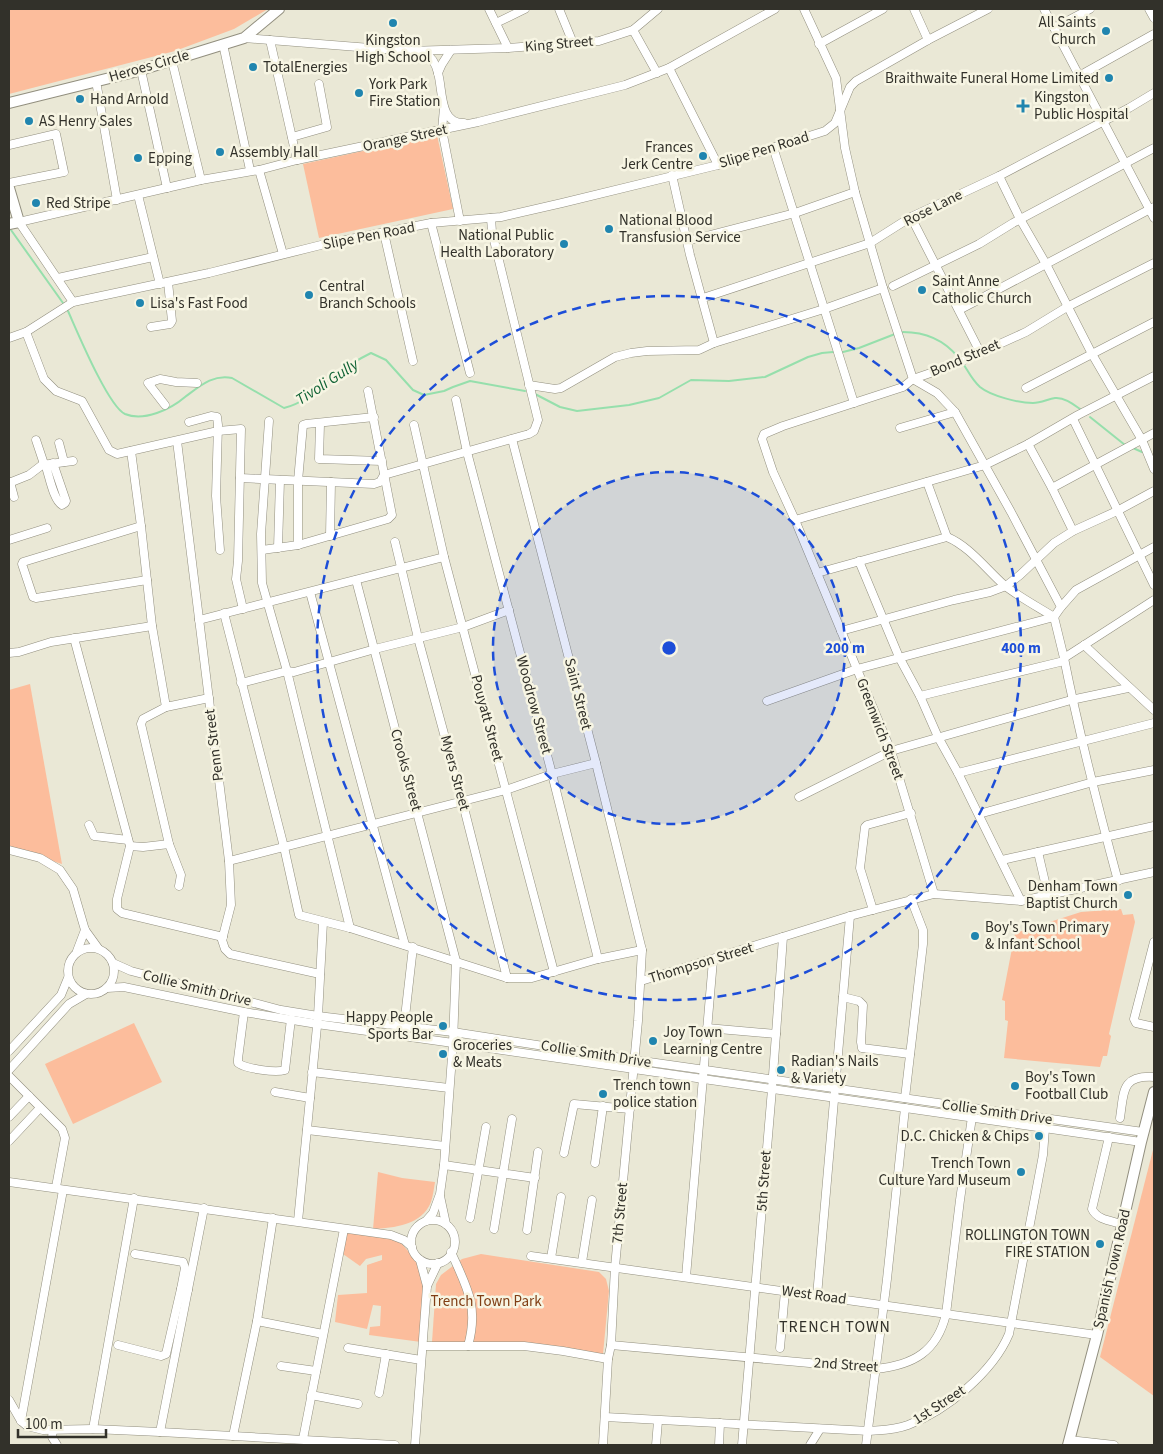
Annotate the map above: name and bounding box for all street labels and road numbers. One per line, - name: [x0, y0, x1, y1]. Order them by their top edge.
- street label: King Street: [524, 31, 594, 57]
- street label: Heroes Circle: [106, 45, 192, 87]
- street label: Orange Street: [361, 119, 449, 157]
- street label: Slipe Pen Road: [716, 126, 812, 174]
- street label: Rose Lane: [900, 184, 966, 232]
- street label: Slipe Pen Road: [321, 217, 417, 255]
- street label: Bond Street: [927, 334, 1003, 382]
- street label: Woodrow Street: [511, 654, 557, 756]
- street label: Saint Street: [559, 656, 597, 732]
- street label: Pouyatt Street: [465, 672, 509, 764]
- street label: Greenwich Street: [851, 675, 909, 783]
- street label: Penn Street: [199, 708, 229, 782]
- street label: Crooks Street: [385, 727, 427, 813]
- street label: Myers Street: [435, 733, 475, 813]
- street label: Thompson Street: [646, 937, 756, 989]
- street label: Collie Smith Drive: [140, 964, 254, 1012]
- street label: Collie Smith Drive: [539, 1035, 653, 1073]
- street label: Collie Smith Drive: [940, 1094, 1054, 1130]
- street label: 5th Street: [751, 1150, 777, 1212]
- street label: 7th Street: [607, 1182, 633, 1244]
- street label: Spanish Town Road: [1088, 1207, 1136, 1331]
- street label: West Road: [780, 1280, 848, 1310]
- street label: 2nd Street: [813, 1352, 879, 1378]
- street label: 1st Street: [909, 1380, 969, 1430]

